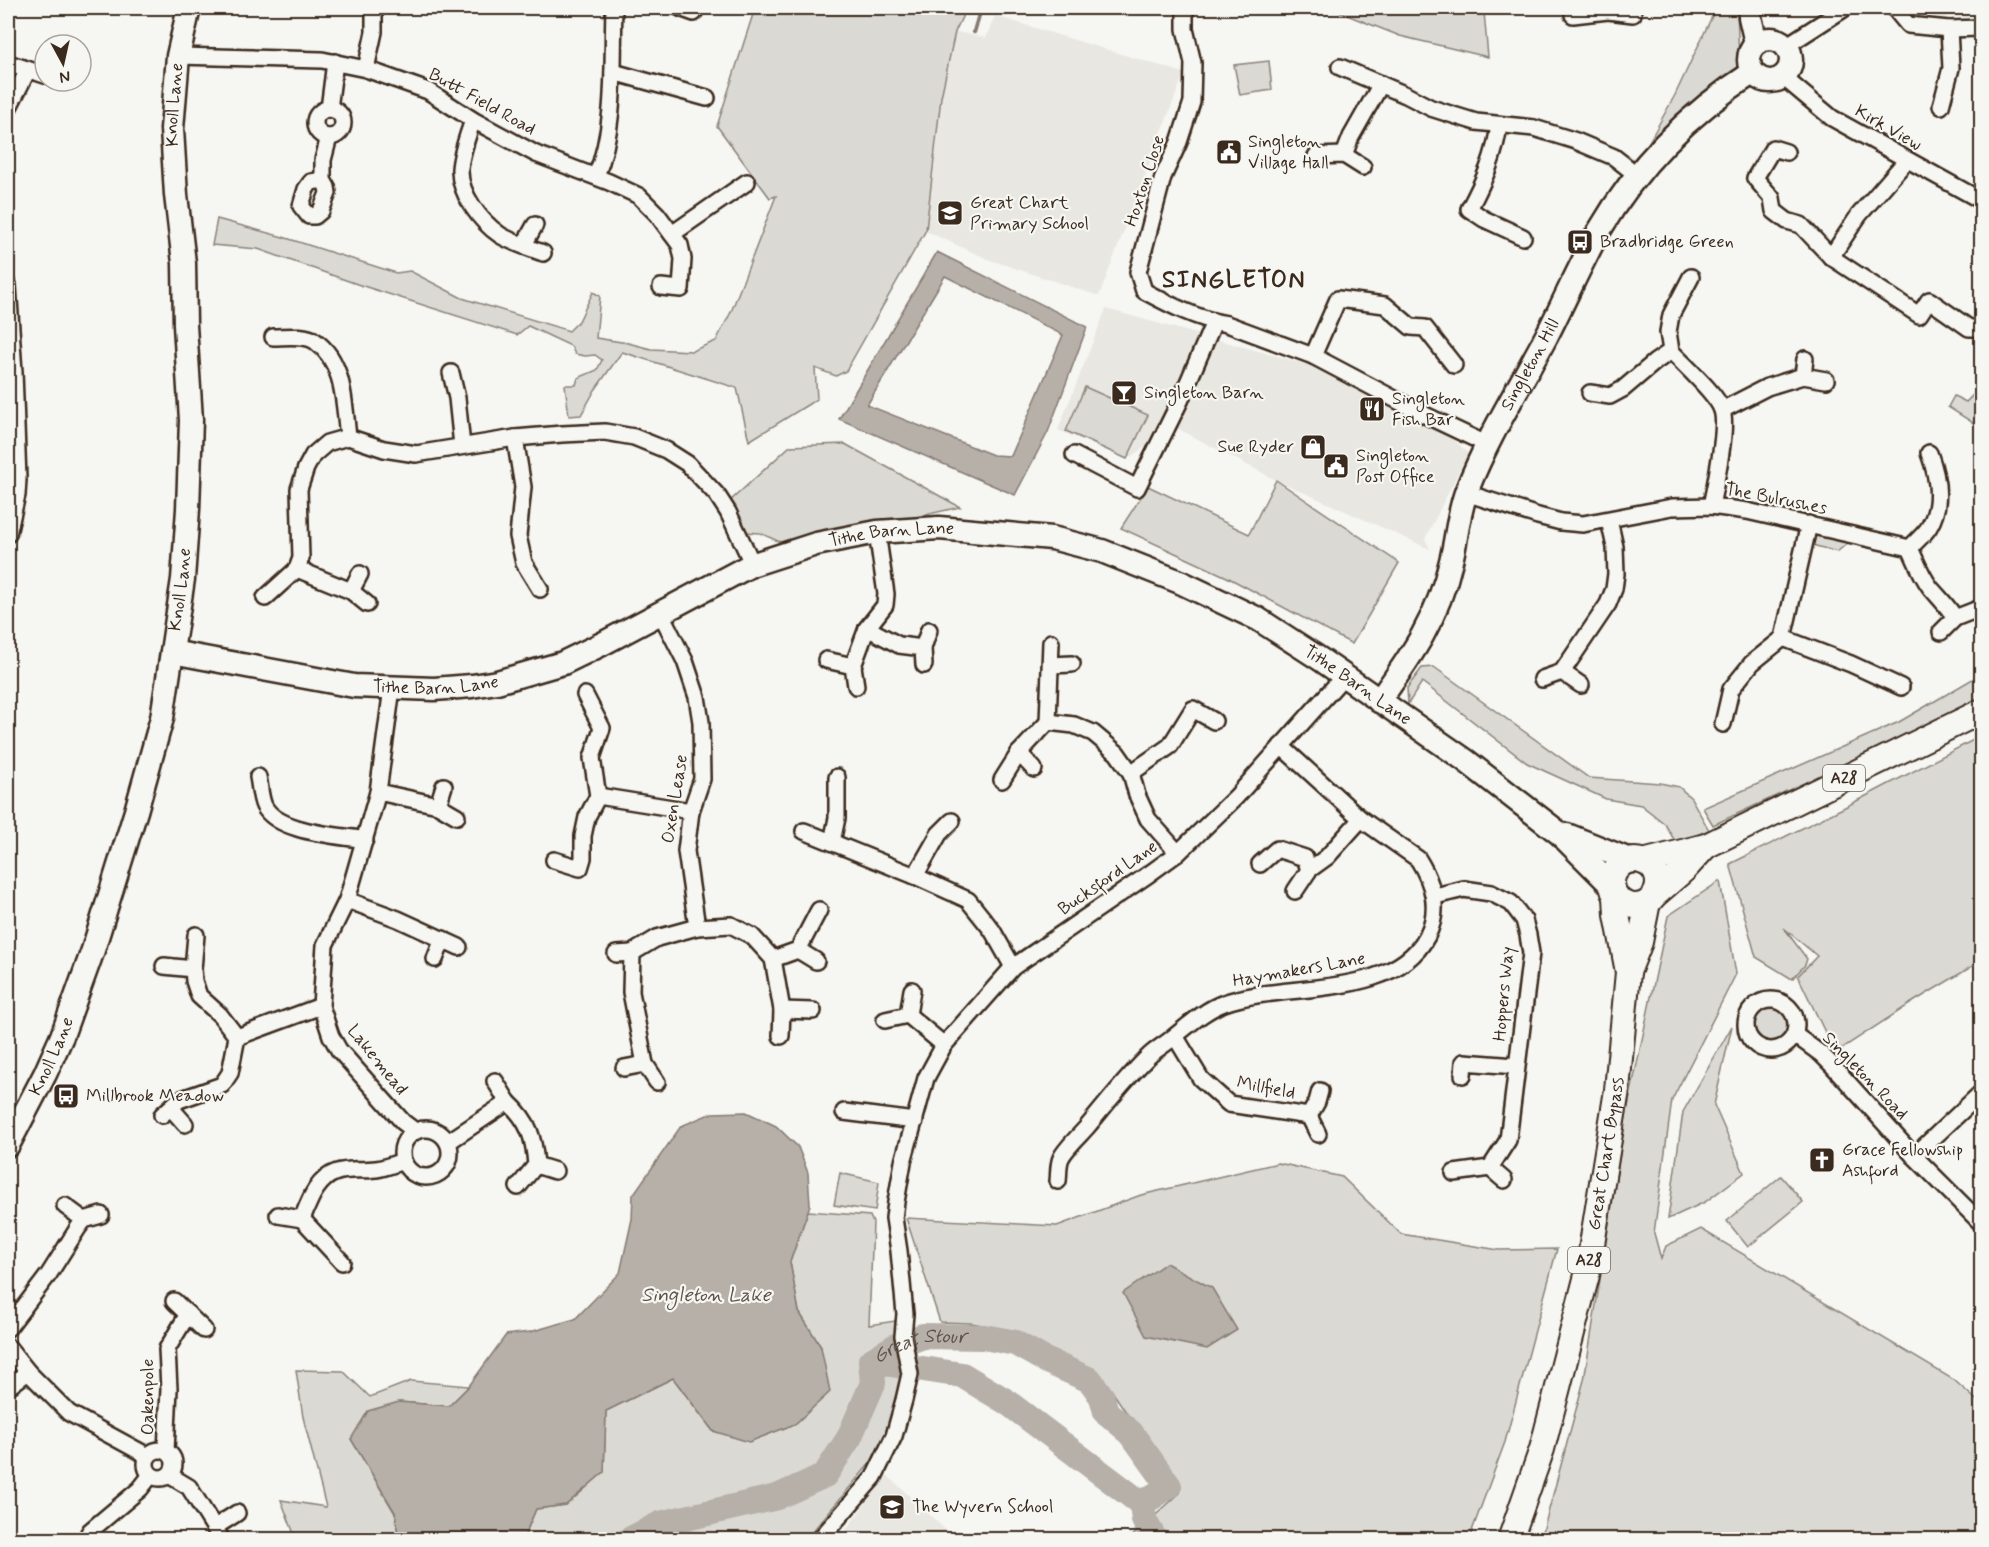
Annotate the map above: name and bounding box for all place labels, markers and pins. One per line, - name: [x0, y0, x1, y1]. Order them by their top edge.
- place label: Singleton Village Hall: [1248, 130, 1329, 175]
- public building icon: Singleton Village Hall: [1214, 137, 1244, 167]
- place label: Great Chart Primary School: [970, 191, 1089, 236]
- school or university icon: Great Chart Primary School: [935, 198, 965, 228]
- bus stop icon: Bradbridge Green: [1565, 227, 1595, 257]
- place label: Bradbridge Green: [1600, 230, 1734, 254]
- bar icon: Singleton Barn: [1109, 378, 1139, 408]
- place label: Singleton Barn: [1144, 381, 1264, 406]
- place label: Singleton Fish Bar: [1392, 387, 1465, 432]
- restaurant icon: Singleton Fish Bar: [1357, 394, 1387, 424]
- shop icon: Sue Ryder: [1298, 432, 1328, 462]
- place label: Sue Ryder: [1217, 435, 1294, 459]
- place label: Singleton Post Office: [1356, 444, 1435, 489]
- public building icon: Singleton Post Office: [1321, 451, 1351, 481]
- bus stop icon: Millbrook Meadow: [51, 1081, 81, 1111]
- place label: Millbrook Meadow: [86, 1084, 224, 1108]
- place label: Grace Fellowship Ashford: [1842, 1138, 1963, 1185]
- church icon: Grace Fellowship Ashford: [1807, 1145, 1837, 1175]
- school or university icon: The Wyvern School: [877, 1492, 907, 1522]
- place label: The Wyvern School: [912, 1495, 1053, 1519]

